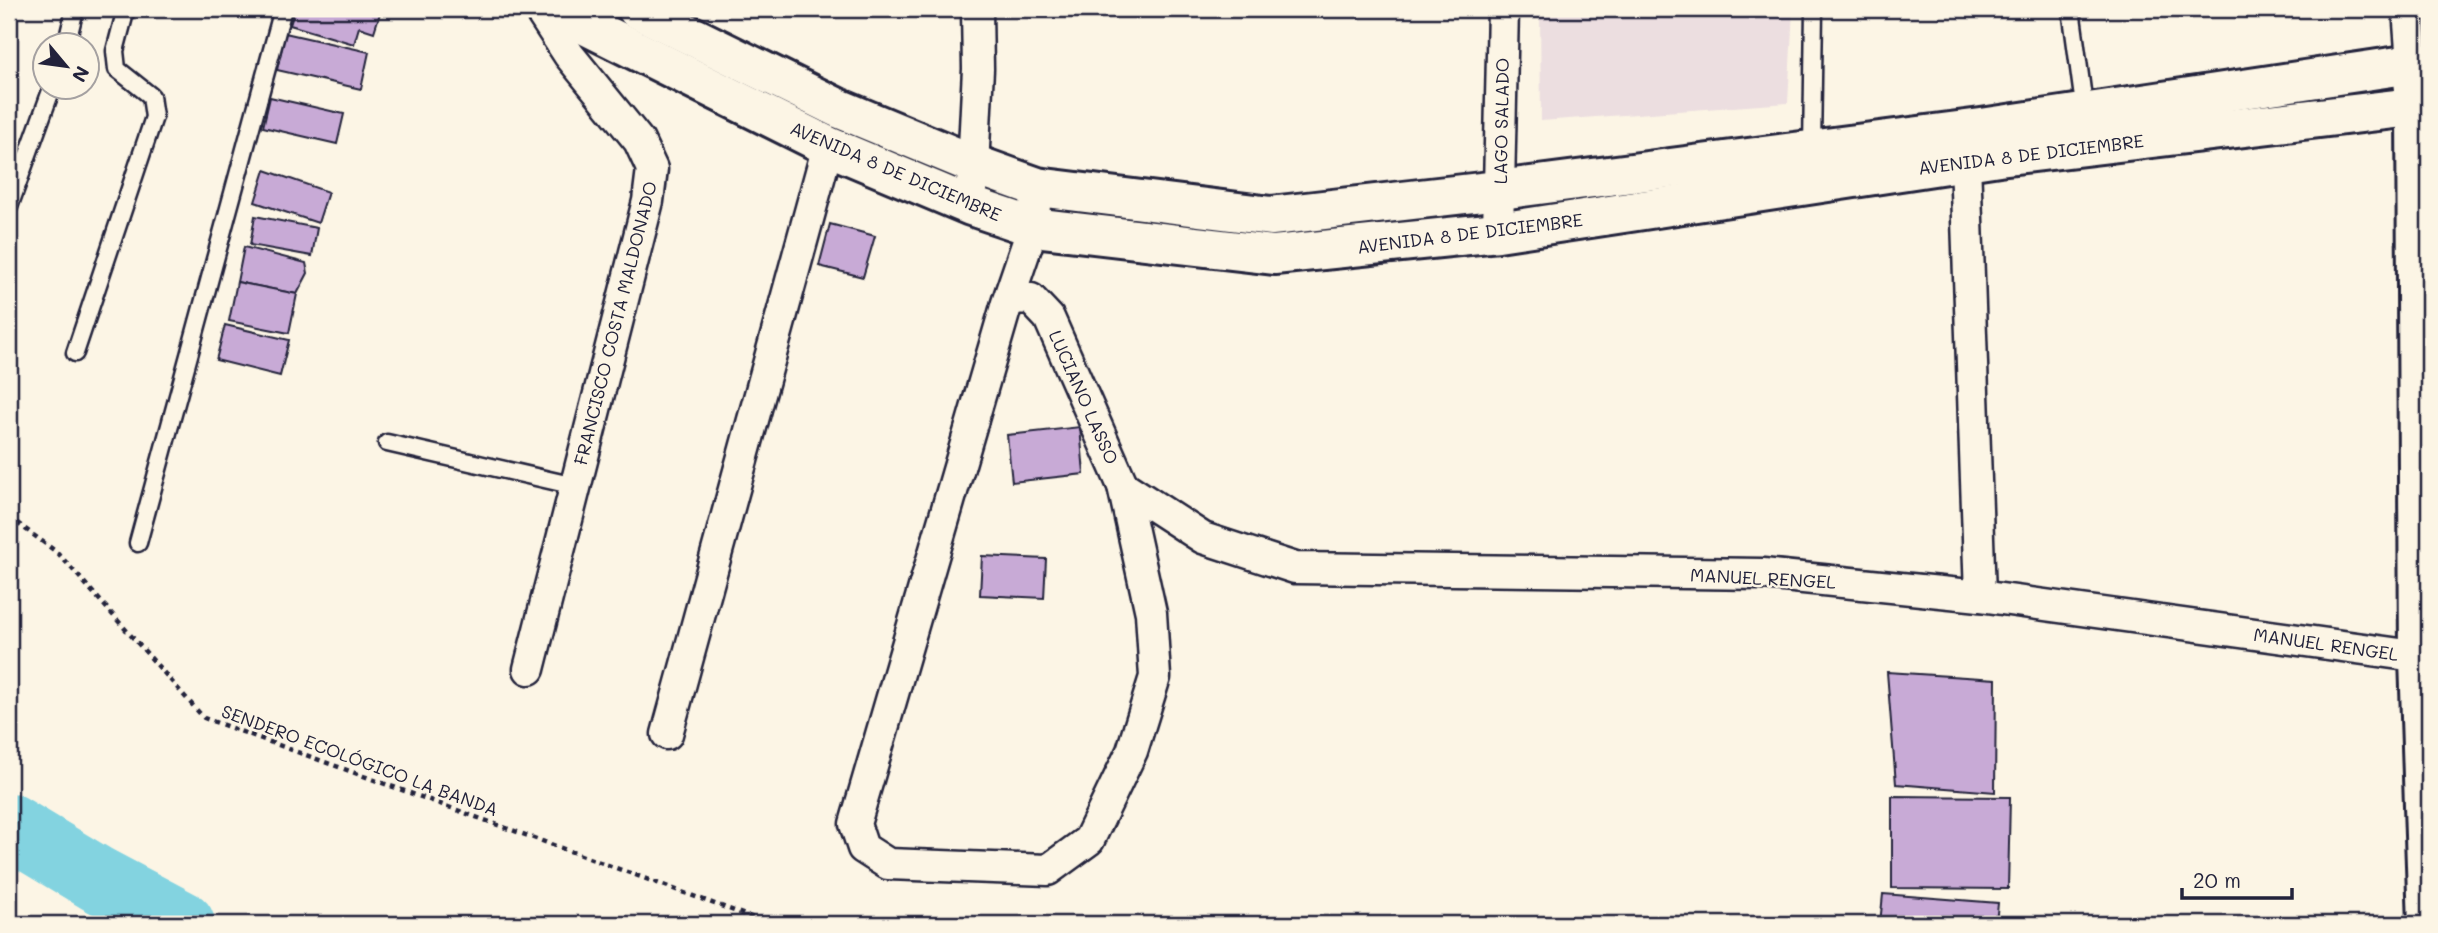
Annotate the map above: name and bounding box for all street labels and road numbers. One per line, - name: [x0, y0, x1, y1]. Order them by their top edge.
- street label: LAGO SALADO: [1488, 58, 1514, 184]
- street label: AVENIDA 8 DE DICIEMBRE: [787, 116, 1005, 226]
- street label: AVENIDA 8 DE DICIEMBRE: [1917, 128, 2145, 180]
- street label: FRANCISCO COSTA MALDONADO: [568, 179, 662, 467]
- street label: AVENIDA 8 DE DICIEMBRE: [1356, 207, 1584, 259]
- street label: LUCIANO LASSO: [1044, 326, 1124, 468]
- street label: MANUEL RENGEL: [1690, 562, 1837, 594]
- street label: MANUEL RENGEL: [2252, 622, 2400, 666]
- street label: SENDERO ECOLÓGICO LA BANDA: [218, 699, 502, 821]

